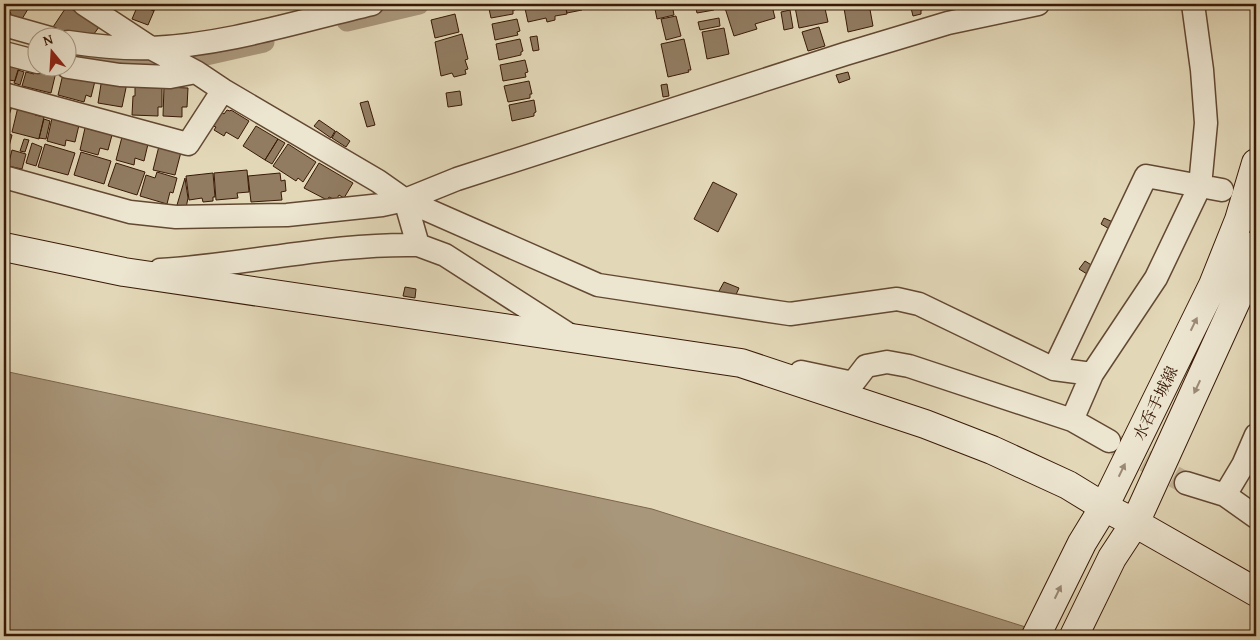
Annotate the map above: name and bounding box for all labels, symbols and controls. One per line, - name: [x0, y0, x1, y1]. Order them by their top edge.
- north arrow: [28, 28, 78, 78]
- text: N: [40, 28, 56, 51]
- one-way arrow: [1190, 317, 1198, 331]
- street label: 水呑手城線: [1127, 362, 1183, 444]
- one-way arrow: [1193, 380, 1201, 394]
- one-way arrow: [1118, 462, 1126, 477]
- one-way arrow: [1054, 585, 1062, 600]

